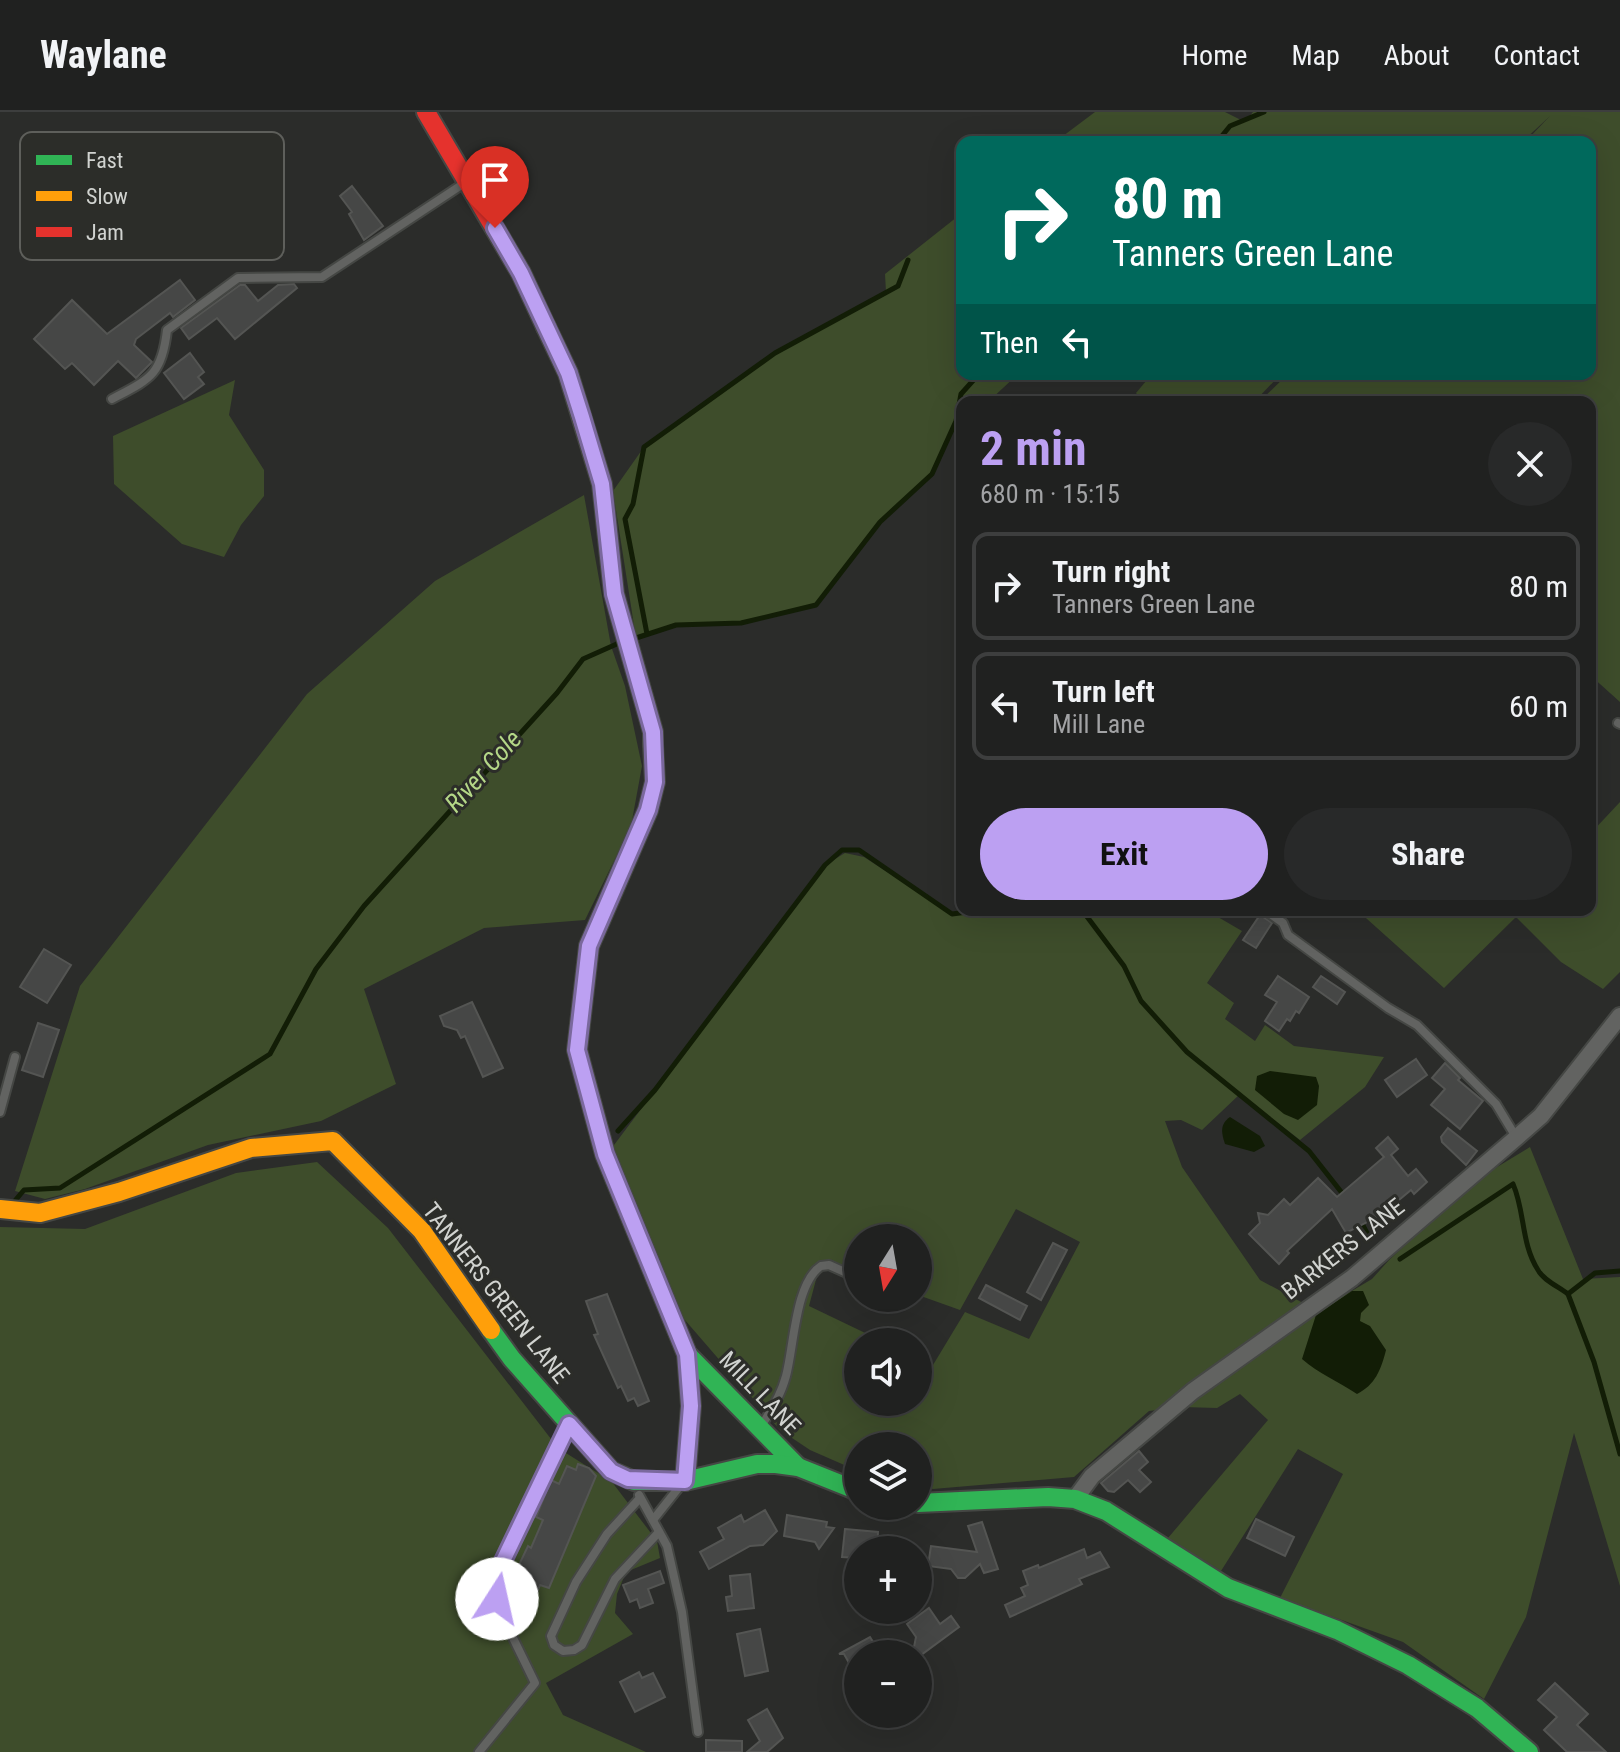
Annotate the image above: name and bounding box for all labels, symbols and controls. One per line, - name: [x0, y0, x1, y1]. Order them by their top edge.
- text: Waylane: [40, 33, 167, 77]
- text: Home: [1182, 39, 1247, 72]
- text: Map: [1291, 39, 1340, 72]
- text: About: [1384, 39, 1450, 72]
- text: Contact: [1494, 39, 1580, 72]
- legend: [20, 132, 284, 260]
- pin: [461, 146, 529, 228]
- text: Fast: [86, 148, 123, 173]
- icon: arrive: [473, 158, 517, 202]
- text: 80 m: [1112, 166, 1223, 232]
- icon: right: [980, 168, 1084, 272]
- text: Slow: [86, 184, 128, 209]
- text: Jam: [86, 220, 124, 245]
- text: Tanners Green Lane: [1112, 233, 1393, 275]
- icon: left: [1055, 320, 1099, 364]
- text: Then: [980, 325, 1039, 360]
- text: 2 min: [980, 420, 1087, 477]
- button: close: [1488, 422, 1572, 506]
- text: 680 m · 15:15: [980, 479, 1120, 509]
- text: Turn right: [1052, 554, 1170, 589]
- icon: right: [984, 564, 1028, 608]
- text: 80 m: [1509, 569, 1568, 604]
- text: Tanners Green Lane: [1052, 589, 1255, 619]
- text: Turn left: [1052, 674, 1155, 709]
- icon: left: [984, 684, 1028, 728]
- text: 60 m: [1509, 689, 1568, 724]
- text: Mill Lane: [1052, 709, 1145, 739]
- water label: River Cole: [438, 724, 528, 818]
- button: Exit: [980, 808, 1268, 900]
- button: Share: [1284, 808, 1572, 900]
- street label: BARKERS LANE: [1276, 1192, 1410, 1305]
- street label: TANNERS GREEN LANE: [417, 1197, 575, 1389]
- north arrow: [844, 1224, 932, 1312]
- map controls: [844, 1224, 932, 1728]
- button: sound: [844, 1328, 932, 1416]
- street label: MILL LANE: [714, 1346, 806, 1440]
- button: layers: [844, 1432, 932, 1520]
- button: +: [844, 1536, 932, 1624]
- position arrow: [455, 1557, 539, 1641]
- button: −: [844, 1640, 932, 1728]

